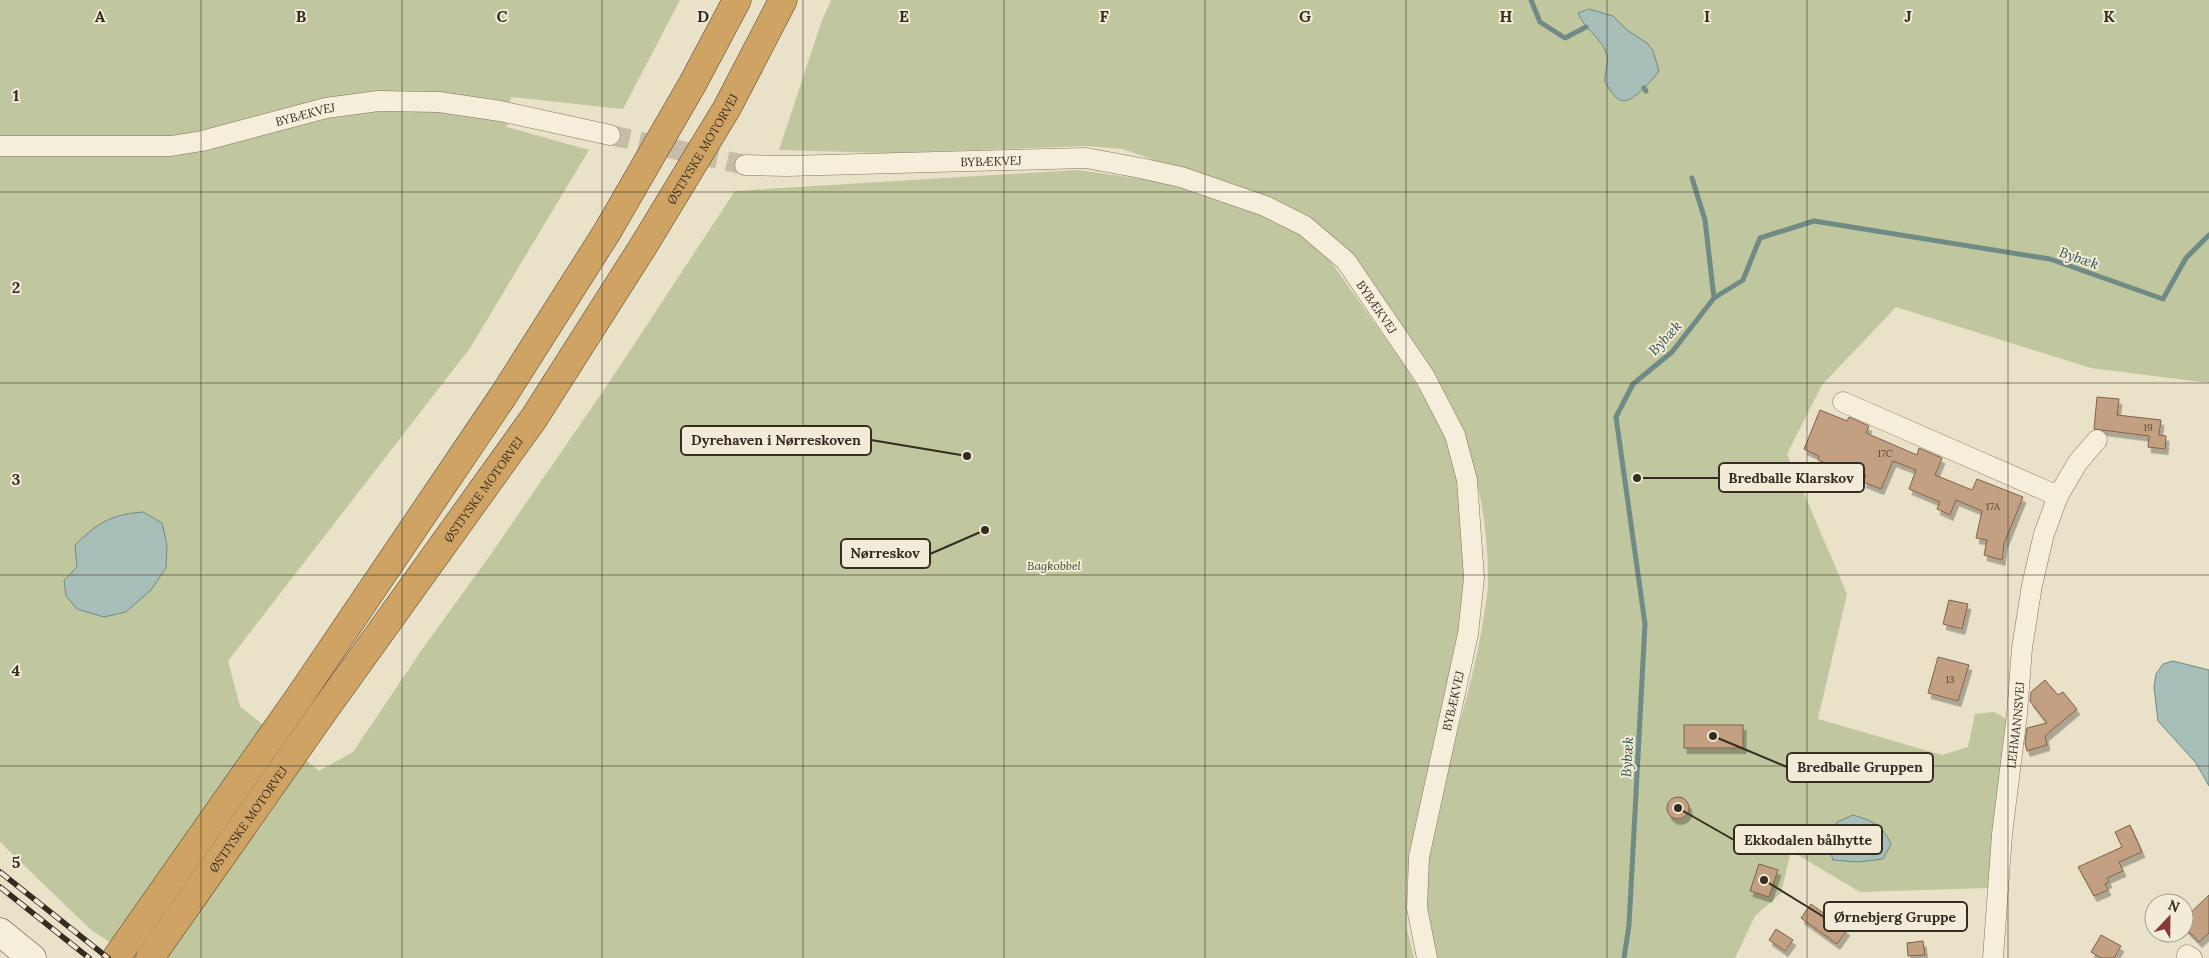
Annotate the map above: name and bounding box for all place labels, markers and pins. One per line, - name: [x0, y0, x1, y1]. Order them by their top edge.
- callout: Dyrehaven i Nørreskoven: [681, 426, 871, 455]
- callout: Bredballe Klarskov: [1719, 463, 1864, 492]
- callout: Nørreskov: [841, 539, 930, 568]
- callout: Bredballe Gruppen: [1787, 753, 1933, 782]
- callout: Ekkodalen bålhytte: [1734, 825, 1882, 854]
- callout: Ørnebjerg Gruppe: [1824, 902, 1967, 931]

